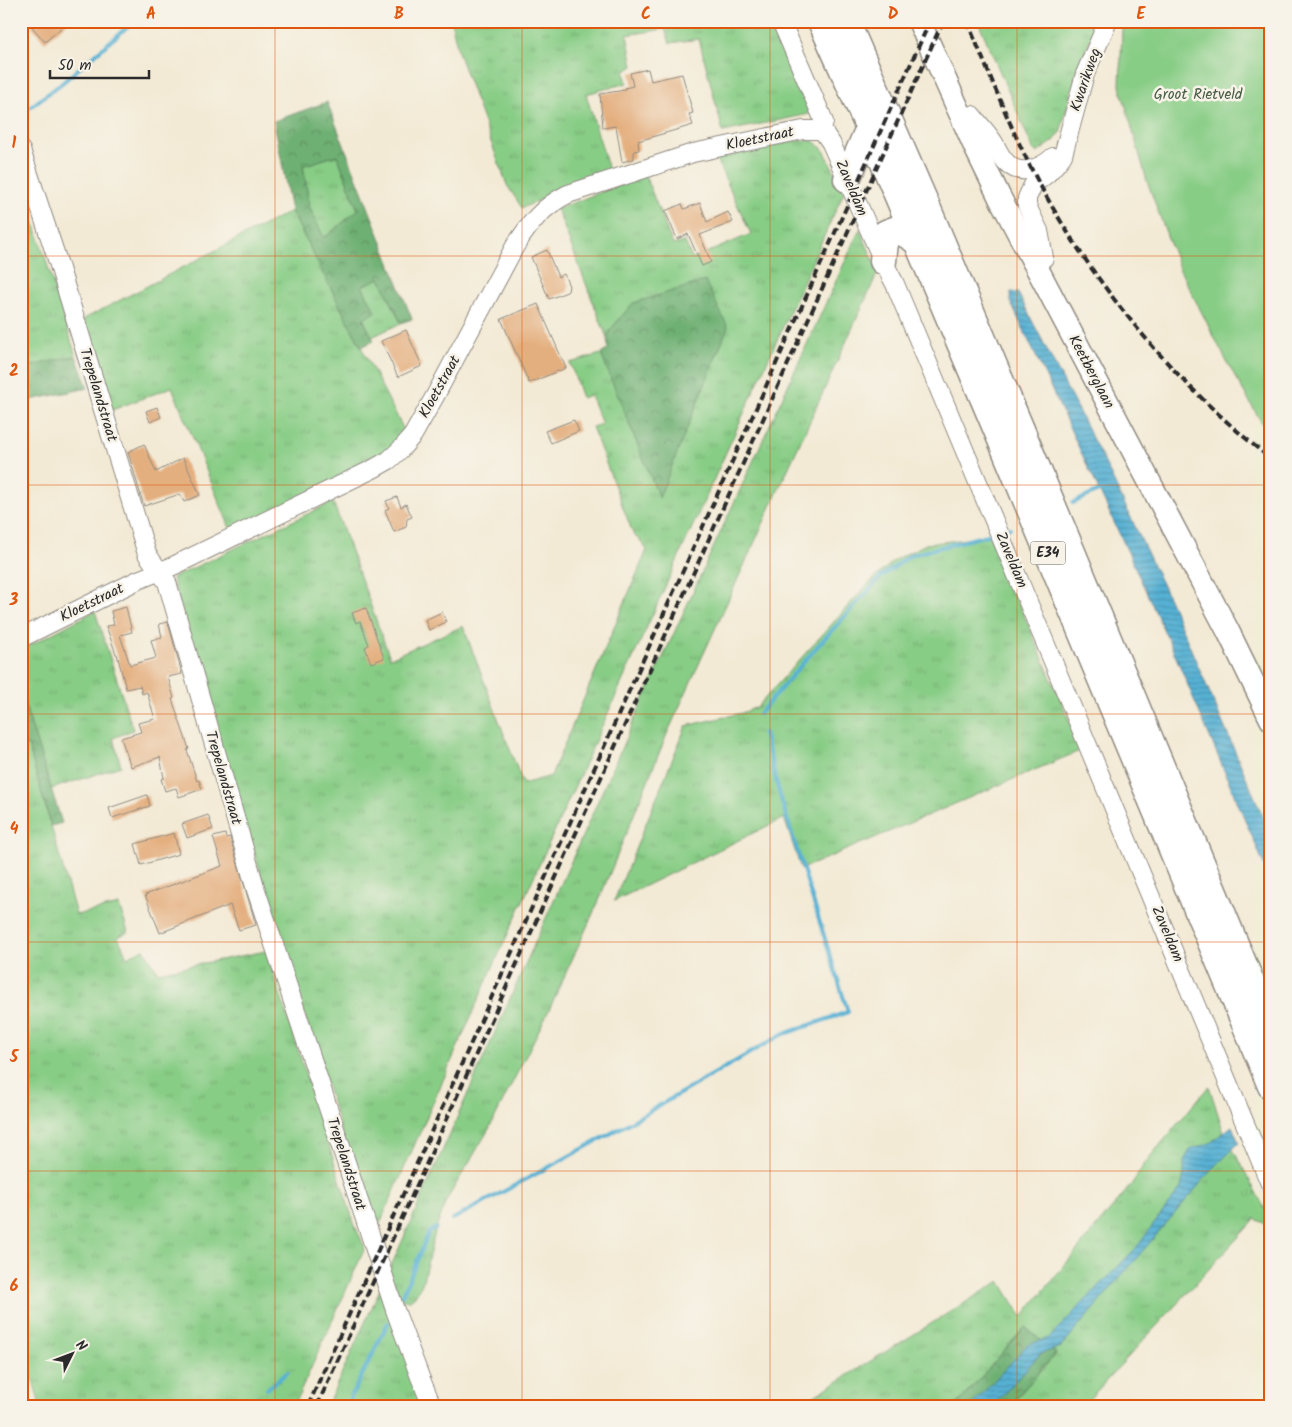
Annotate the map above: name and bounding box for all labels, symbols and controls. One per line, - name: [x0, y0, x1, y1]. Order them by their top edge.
- text: A: [146, 2, 156, 27]
- text: B: [394, 2, 404, 27]
- text: C: [641, 2, 651, 27]
- text: D: [888, 2, 899, 27]
- text: E: [1137, 2, 1147, 27]
- street label: Kwarikweg: [1064, 45, 1108, 115]
- scale bar: [50, 48, 149, 80]
- text: 50 m: [58, 54, 92, 78]
- park label: Groot Rietveld: [1154, 83, 1243, 107]
- street label: Kloetstraat: [724, 120, 796, 158]
- text: 1: [12, 131, 17, 156]
- street label: Zaveldam: [828, 156, 874, 220]
- street label: Keetberglaan: [1061, 331, 1121, 413]
- street label: Trepelandstraat: [72, 345, 124, 445]
- street label: Kloetstraat: [413, 351, 467, 423]
- text: 2: [9, 359, 19, 384]
- street label: Zaveldam: [988, 528, 1034, 592]
- road number: E34: [1030, 542, 1066, 564]
- street label: Kloetstraat: [56, 577, 128, 629]
- text: 3: [9, 588, 19, 613]
- street label: Trepelandstraat: [198, 728, 248, 828]
- text: 4: [10, 817, 19, 842]
- street label: Zaveldam: [1144, 902, 1190, 966]
- text: 5: [9, 1045, 20, 1070]
- street label: Trepelandstraat: [320, 1114, 372, 1214]
- text: 6: [10, 1274, 19, 1299]
- north arrow: [48, 1330, 98, 1380]
- text: N: [70, 1335, 92, 1357]

